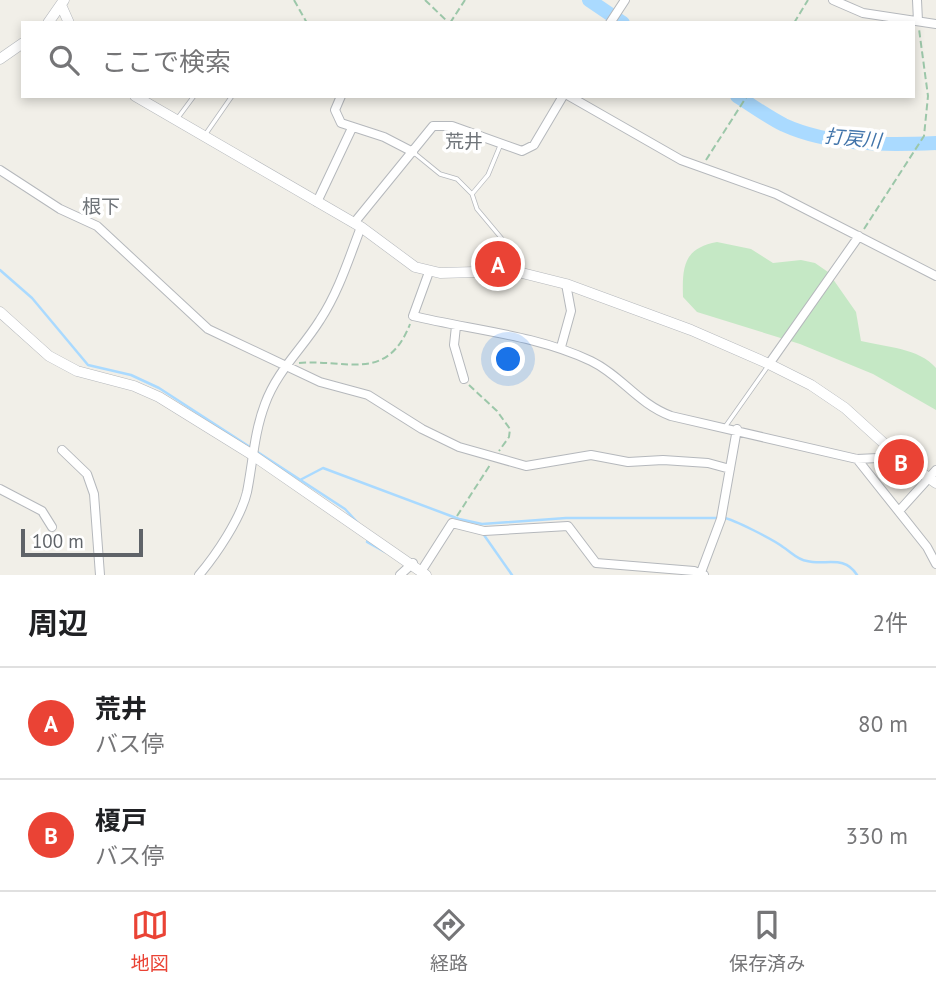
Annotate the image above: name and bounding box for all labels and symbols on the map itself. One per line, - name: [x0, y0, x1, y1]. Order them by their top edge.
- water label: 打戻川: [824, 124, 884, 153]
- district label: 荒井: [445, 129, 483, 153]
- district label: 根下: [82, 194, 120, 218]
- pin: A: [475, 238, 521, 290]
- your location: [491, 342, 525, 376]
- pin: B: [878, 436, 924, 488]
- scale bar: [21, 526, 144, 558]

